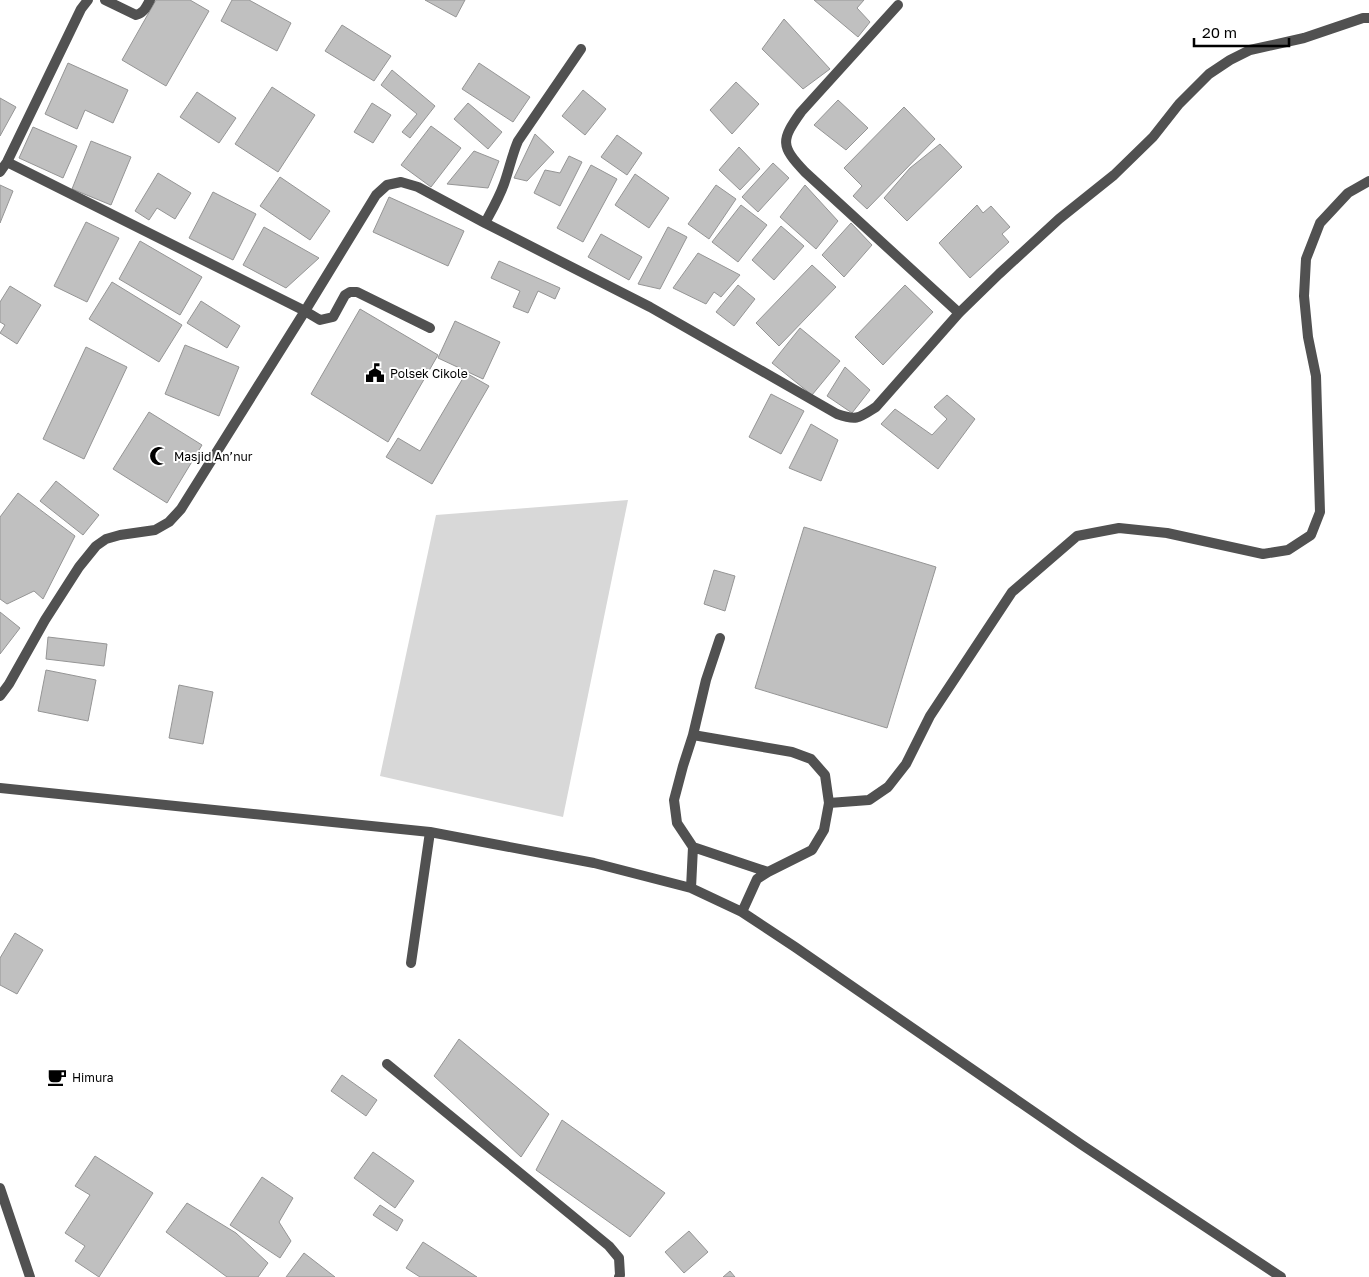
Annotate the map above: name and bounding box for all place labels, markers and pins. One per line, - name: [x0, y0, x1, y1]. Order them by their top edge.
- public building icon: Polsek Cikole: [364, 362, 386, 384]
- place label: Polsek Cikole: [390, 366, 468, 381]
- mosque icon: Masjid An’nur: [148, 445, 170, 467]
- place label: Masjid An’nur: [174, 449, 253, 464]
- cafe icon: Himura: [46, 1066, 68, 1088]
- place label: Himura: [72, 1070, 114, 1085]

